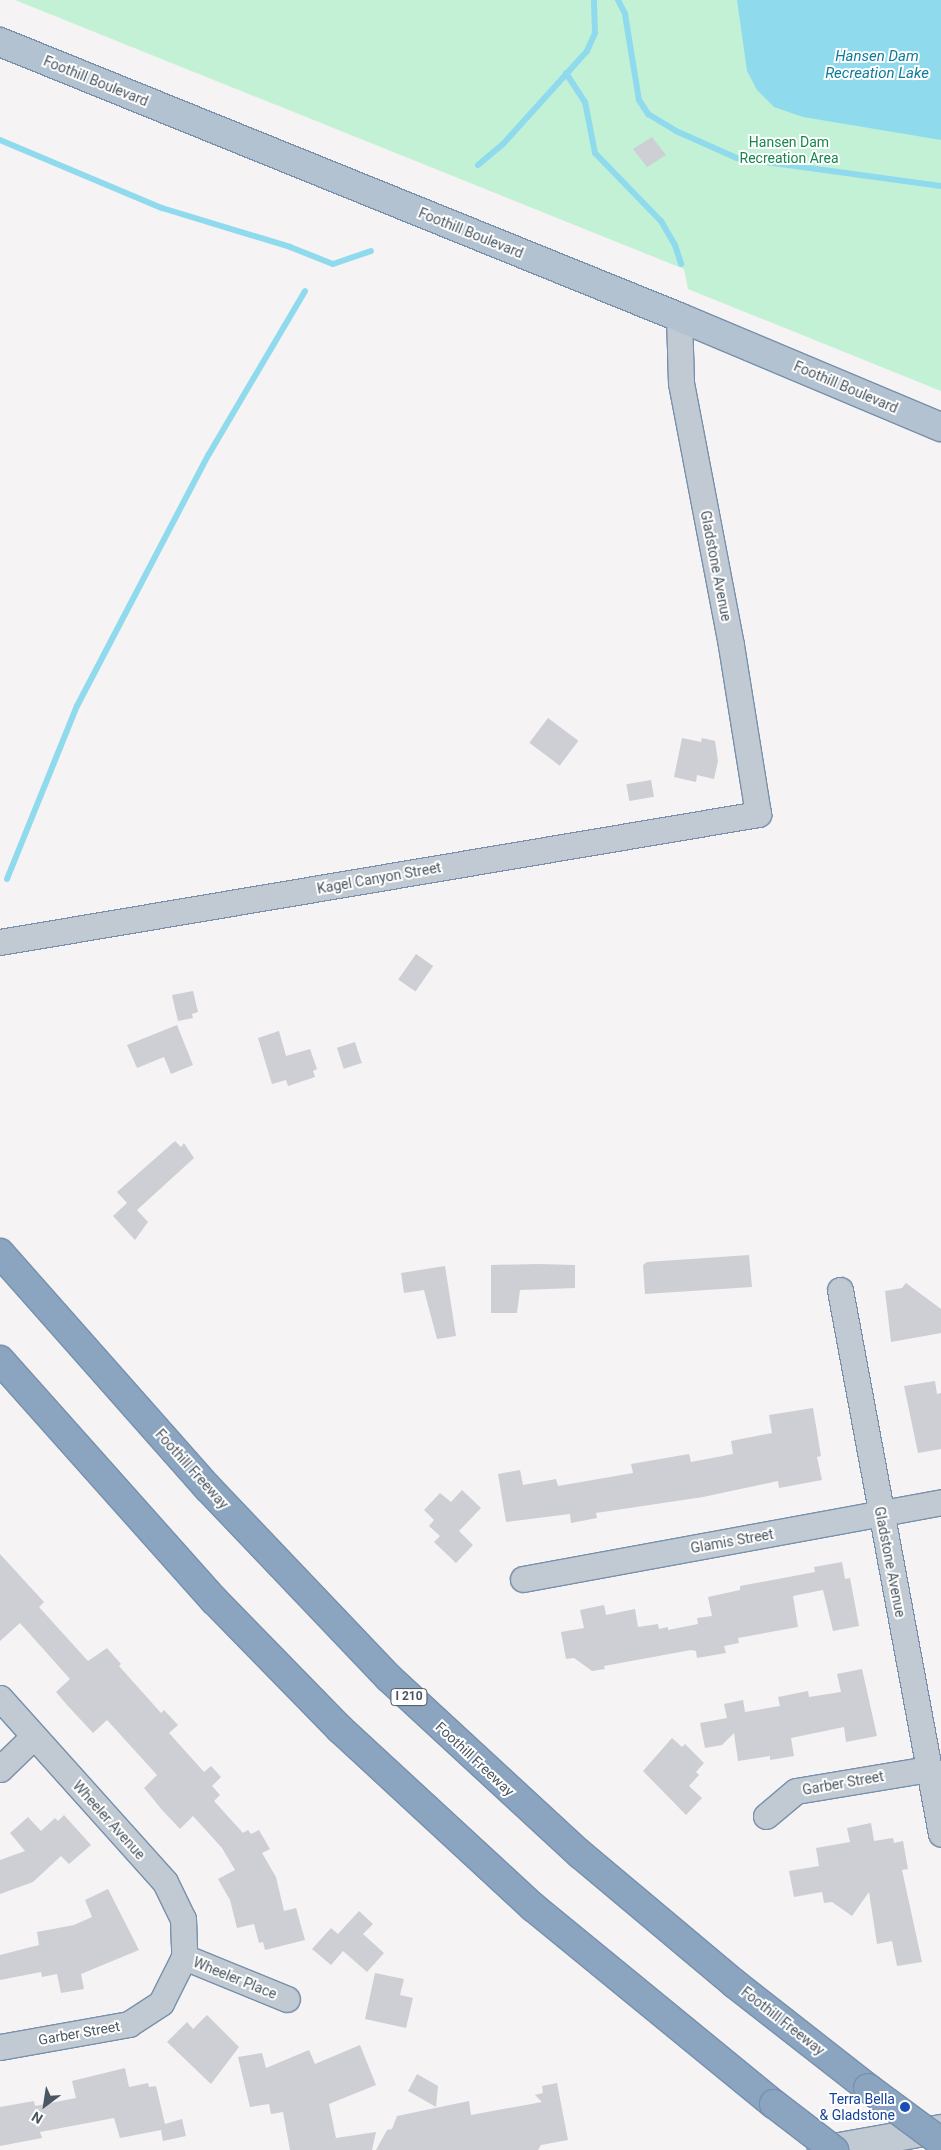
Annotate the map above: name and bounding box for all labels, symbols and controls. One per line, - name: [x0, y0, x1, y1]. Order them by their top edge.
- water label: Hansen Dam Recreation Lake: [825, 47, 929, 82]
- street label: Foothill Boulevard: [41, 52, 151, 110]
- park label: Hansen Dam Recreation Area: [740, 134, 838, 166]
- street label: Foothill Boulevard: [416, 204, 526, 262]
- street label: Foothill Boulevard: [791, 357, 901, 417]
- street label: Gladstone Avenue: [697, 509, 735, 623]
- street label: Kagel Canyon Street: [316, 859, 442, 897]
- street label: Foothill Freeway: [152, 1426, 232, 1512]
- street label: Gladstone Avenue: [871, 1505, 909, 1619]
- street label: Glamis Street: [689, 1525, 775, 1557]
- road number: I 210: [390, 1688, 428, 1706]
- street label: Foothill Freeway: [432, 1718, 518, 1800]
- street label: Garber Street: [801, 1768, 885, 1798]
- street label: Wheeler Avenue: [69, 1777, 149, 1863]
- street label: Wheeler Place: [191, 1954, 279, 2002]
- street label: Foothill Freeway: [738, 1983, 828, 2059]
- street label: Garber Street: [37, 2018, 121, 2048]
- north arrow: [20, 2080, 70, 2130]
- place label: Terra Bella & Gladstone: [820, 2091, 895, 2124]
- marker: Terra Bella & Gladstone: [899, 2101, 911, 2113]
- text: N: [29, 2108, 46, 2127]

